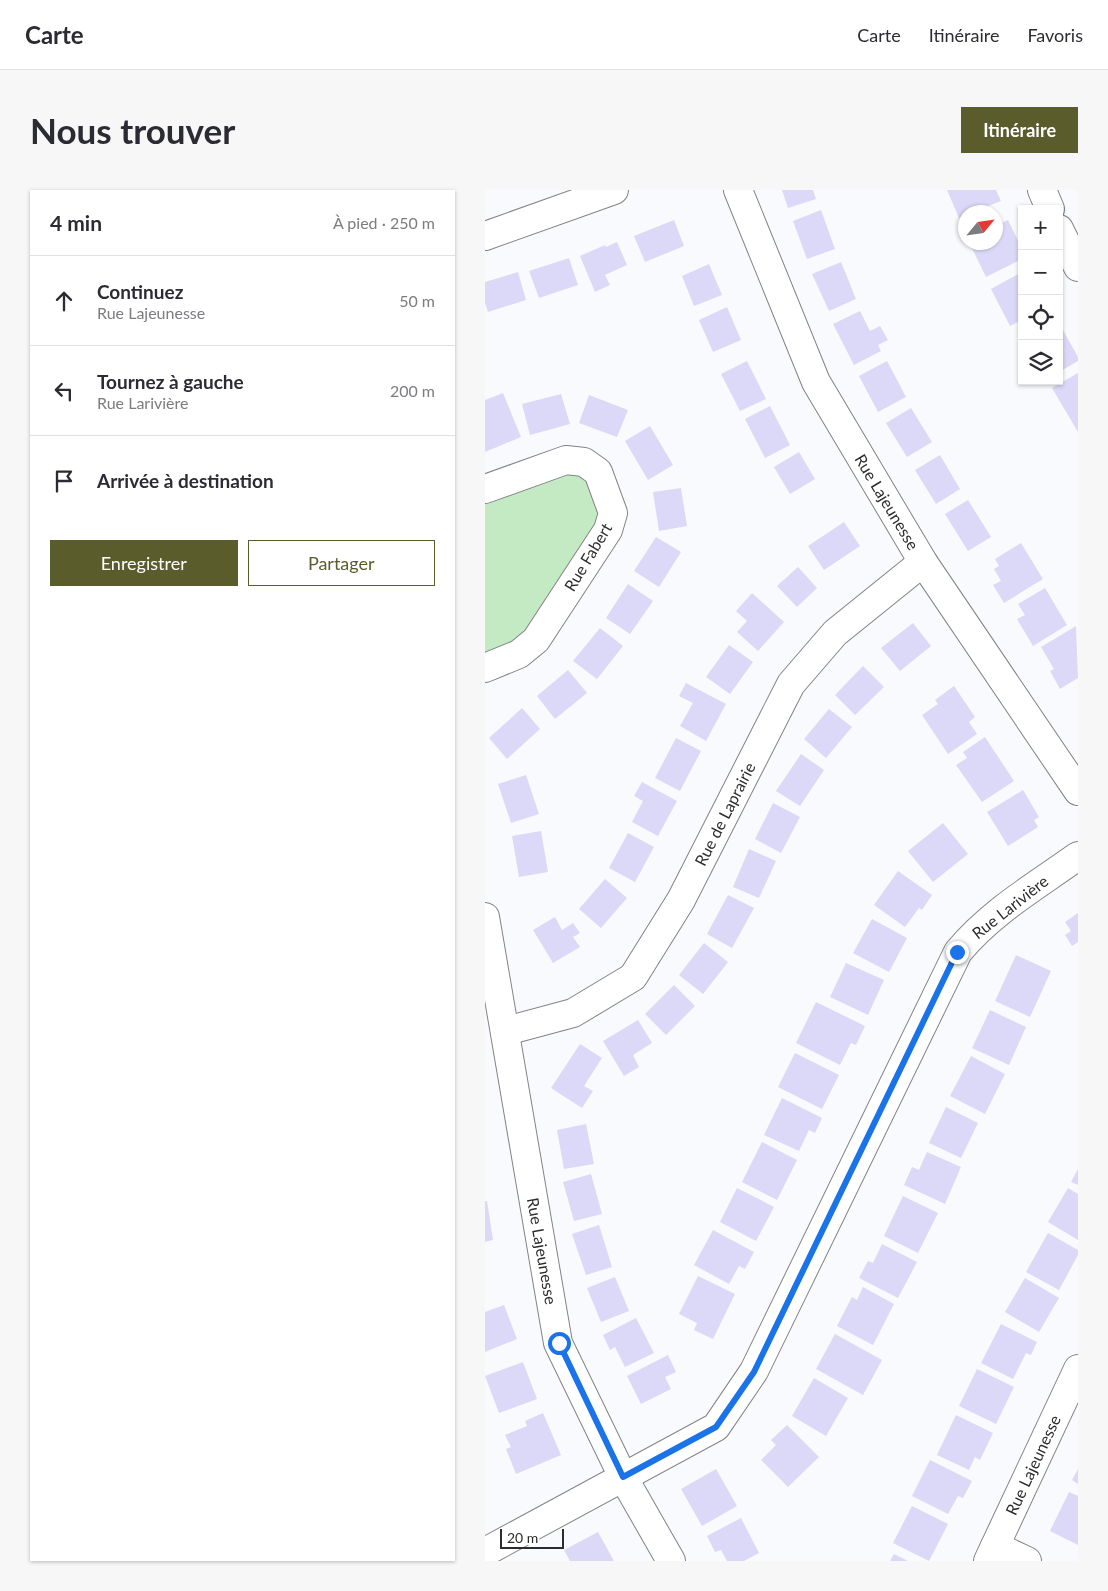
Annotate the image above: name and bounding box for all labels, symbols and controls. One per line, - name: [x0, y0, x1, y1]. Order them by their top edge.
- text: Carte: [25, 20, 84, 49]
- text: Carte: [857, 24, 901, 46]
- text: Itinéraire: [929, 24, 999, 46]
- text: Favoris: [1027, 24, 1083, 46]
- button: Itinéraire: [961, 107, 1078, 153]
- text: Nous trouver: [30, 109, 235, 151]
- north arrow: [958, 205, 1003, 250]
- map controls: [1018, 205, 1063, 385]
- button: +: [1018, 205, 1063, 250]
- text: 4 min: [50, 210, 102, 235]
- text: À pied · 250 m: [333, 213, 435, 232]
- button: −: [1018, 250, 1063, 295]
- text: Continuez: [97, 280, 183, 303]
- icon: ahead: [50, 287, 78, 315]
- text: 50 m: [399, 291, 435, 310]
- button: locate: [1018, 295, 1063, 340]
- text: Rue Lajeunesse: [97, 303, 205, 322]
- button: layers: [1018, 340, 1063, 385]
- text: Tournez à gauche: [97, 370, 244, 393]
- icon: left: [50, 377, 78, 405]
- text: 200 m: [390, 381, 435, 400]
- text: Rue Larivière: [97, 393, 188, 412]
- street label: Rue Lajeunesse: [851, 450, 923, 553]
- icon: arrive: [50, 467, 78, 495]
- text: Arrivée à destination: [97, 469, 274, 492]
- street label: Rue Fabert: [560, 519, 615, 594]
- button: Enregistrer: [50, 540, 238, 586]
- button: Partager: [248, 540, 435, 586]
- street label: Rue de Laprairie: [690, 759, 759, 869]
- street label: Rue Larivière: [968, 871, 1052, 942]
- route end: [946, 941, 969, 964]
- street label: Rue Lajeunesse: [524, 1196, 561, 1306]
- route start: [548, 1332, 571, 1355]
- street label: Rue Lajeunesse: [1001, 1412, 1064, 1518]
- scale bar: [500, 1526, 564, 1549]
- text: 20 m: [507, 1529, 538, 1546]

